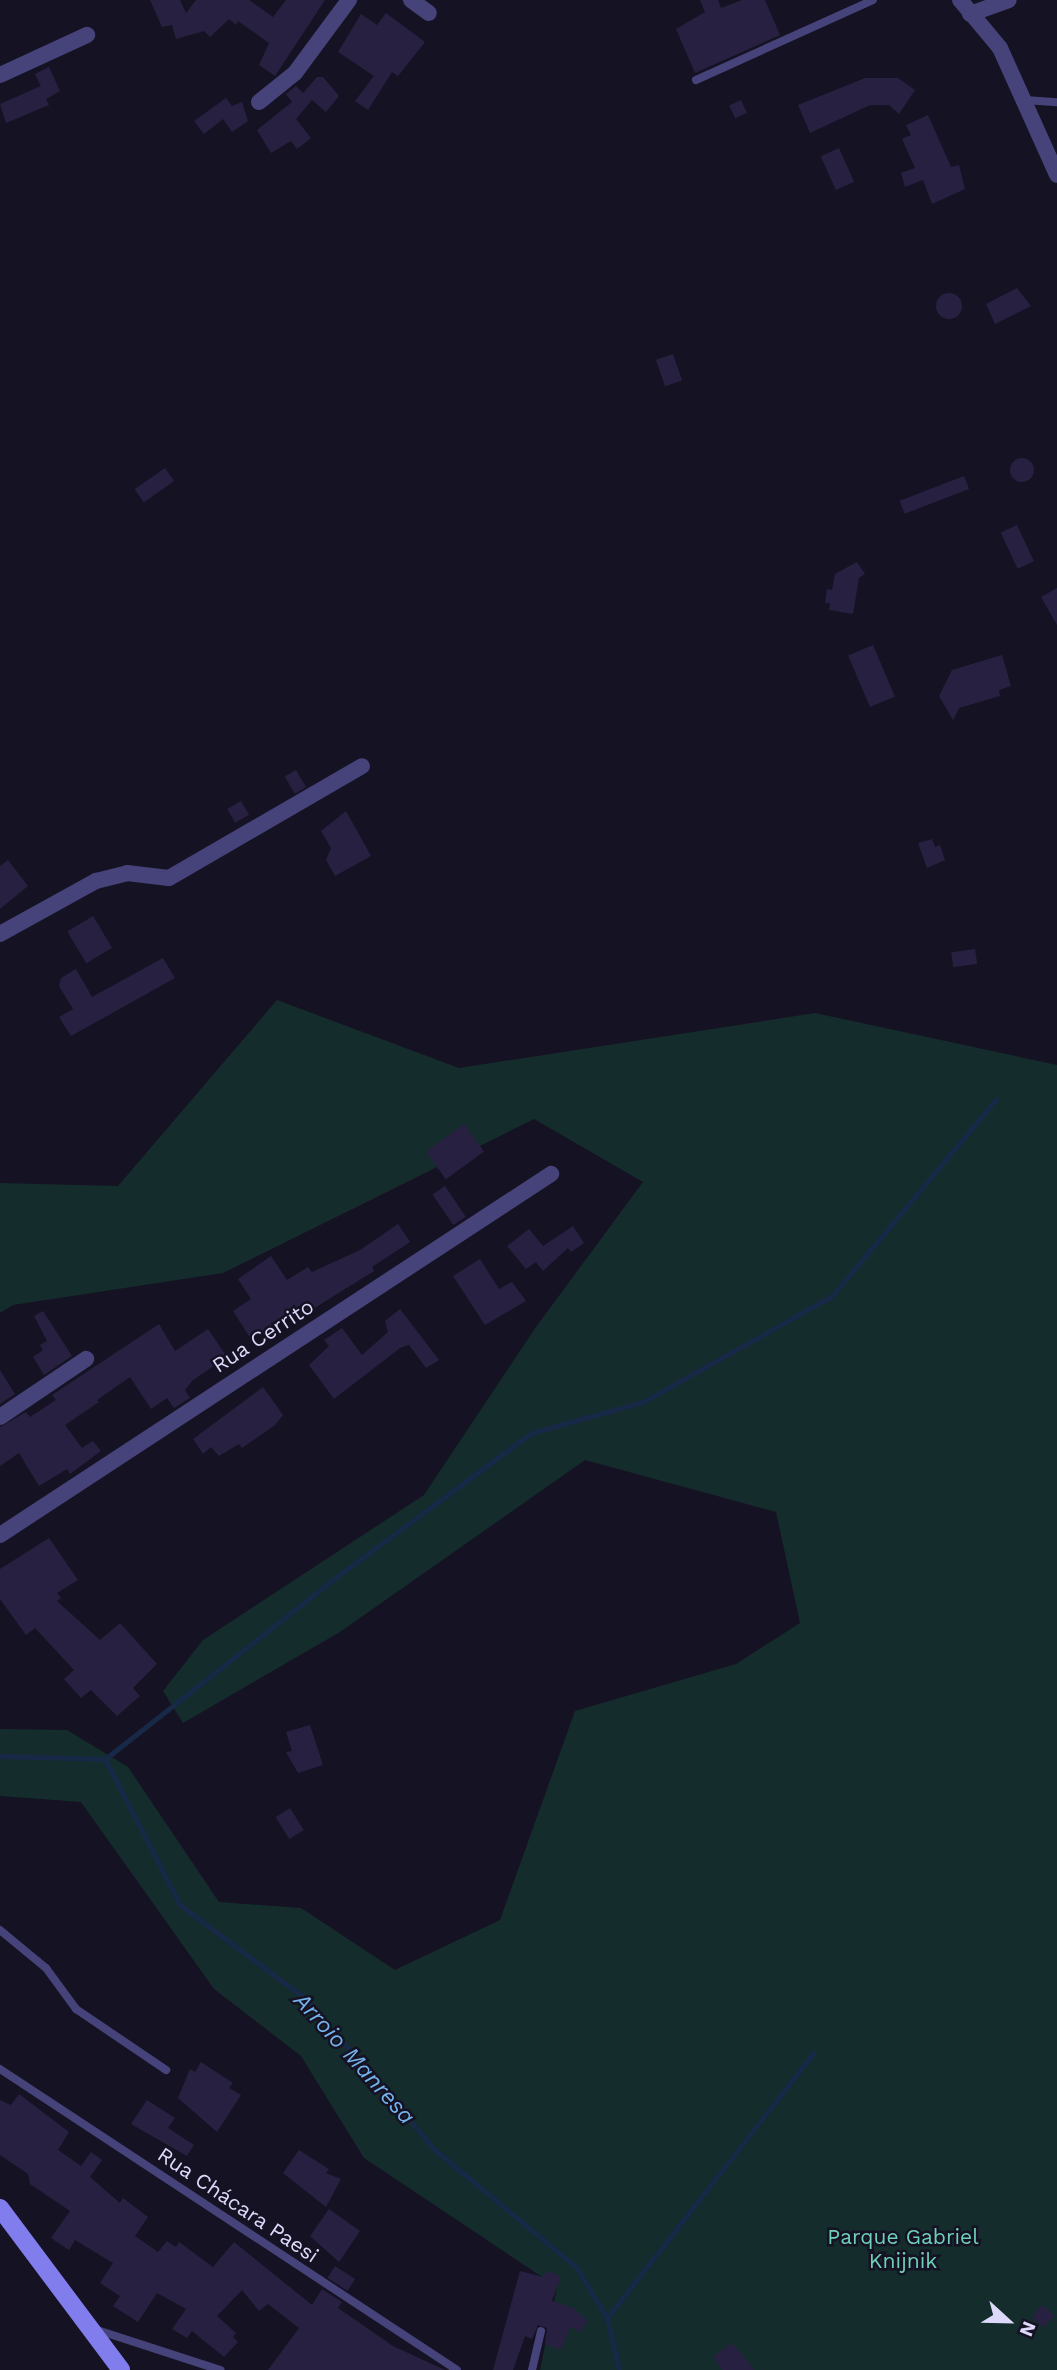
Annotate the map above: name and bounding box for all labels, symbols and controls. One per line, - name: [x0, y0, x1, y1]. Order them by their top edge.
- street label: Rua Cerrito: [207, 1294, 319, 1378]
- water label: Arroio Manresa: [288, 1987, 420, 2131]
- street label: Rua Chácara Paesi: [152, 2142, 324, 2268]
- park label: Parque Gabriel Knijnik: [827, 2224, 979, 2274]
- north arrow: [973, 2286, 1043, 2356]
- text: N: [1015, 2318, 1041, 2340]

